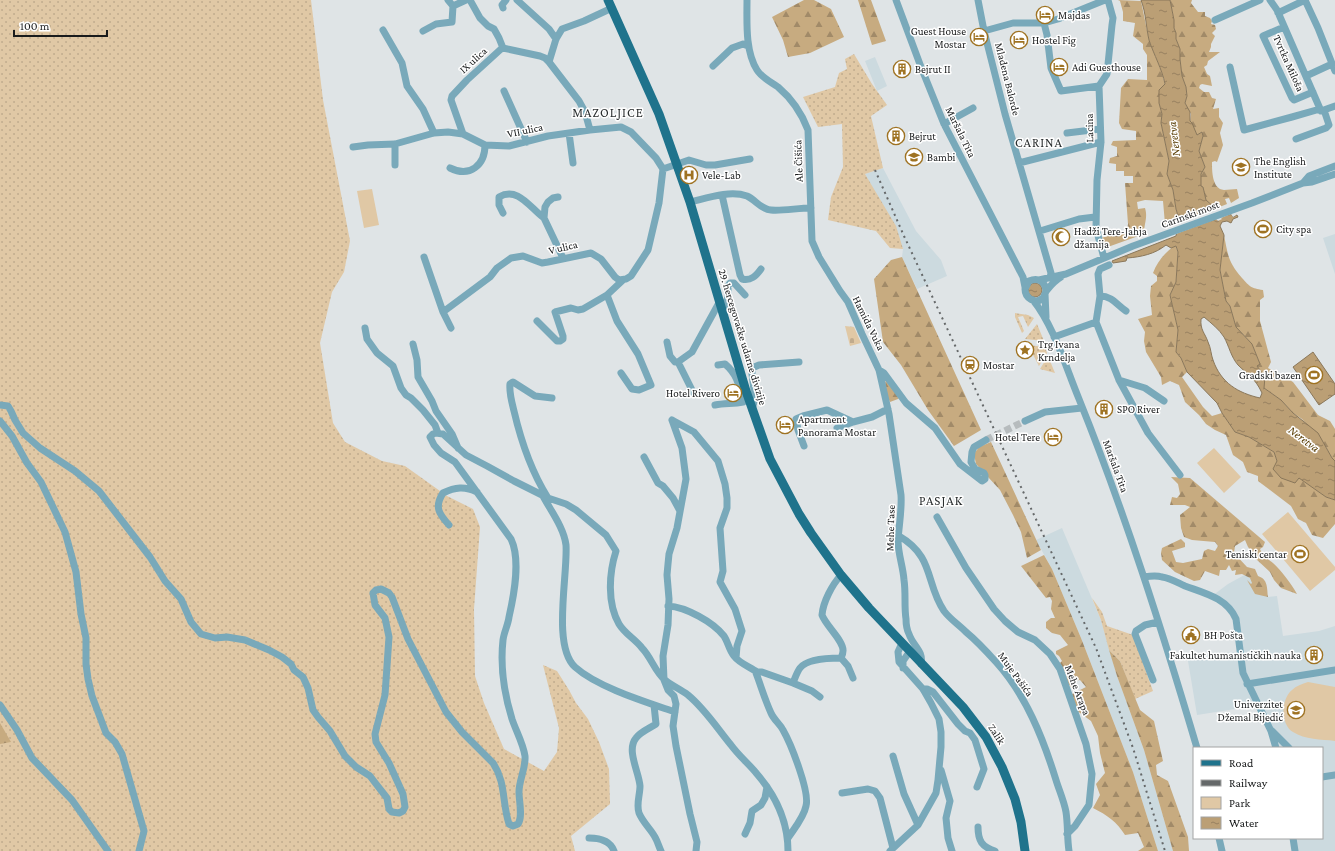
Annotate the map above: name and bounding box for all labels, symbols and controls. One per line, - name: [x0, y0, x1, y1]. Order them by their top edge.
- hotel icon: Majdas: [1035, 5, 1055, 25]
- place label: Majdas: [1058, 9, 1090, 22]
- scale bar: [14, 12, 107, 38]
- text: 100 m: [20, 19, 50, 33]
- place label: Guest House Mostar: [911, 25, 966, 50]
- hotel icon: Guest House Mostar: [969, 27, 989, 47]
- hotel icon: Hostel Fig: [1009, 30, 1029, 50]
- street label: Tvrtka Miloša: [1271, 33, 1307, 93]
- place label: Hostel Fig: [1032, 34, 1077, 47]
- street label: Mladena Balorde: [993, 41, 1023, 117]
- street label: IX ulica: [457, 45, 489, 75]
- hotel icon: Adi Guesthouse: [1049, 57, 1069, 77]
- building icon: Bejrut II: [892, 59, 912, 79]
- place label: Adi Guesthouse: [1072, 61, 1141, 73]
- place label: Bejrut II: [915, 63, 951, 76]
- district label: MAZOLJICE: [572, 105, 644, 120]
- street label: Maršala Tita: [944, 105, 978, 159]
- street label: Lacina: [1083, 113, 1095, 143]
- street label: VII ulica: [506, 120, 544, 140]
- water label: Neretva: [1165, 120, 1183, 157]
- building icon: Bejrut: [886, 126, 906, 146]
- place label: Bejrut: [909, 130, 936, 143]
- district label: CARINA: [1015, 135, 1063, 150]
- street label: Ale Čišića: [791, 140, 805, 182]
- school or university icon: Bambi: [904, 147, 924, 167]
- place label: Bambi: [927, 151, 956, 163]
- place label: The English Institute: [1254, 155, 1306, 180]
- school or university icon: The English Institute: [1231, 157, 1251, 177]
- hospital icon: Vele-Lab: [679, 165, 699, 185]
- place label: Vele-Lab: [702, 169, 741, 181]
- street label: Carinski most: [1159, 198, 1221, 230]
- sports icon: City spa: [1253, 219, 1273, 239]
- place label: City spa: [1276, 223, 1311, 236]
- place label: Hadži Tere-Jahja džamija: [1074, 225, 1147, 251]
- mosque icon: Hadži Tere-Jahja džamija: [1051, 227, 1071, 247]
- street label: V ulica: [547, 238, 579, 256]
- street label: 29. hercegovačke udarne divizije: [716, 268, 769, 407]
- street label: Hamida Vuka: [851, 294, 887, 352]
- place label: Trg Ivana Krndelja: [1038, 338, 1080, 364]
- place icon: Trg Ivana Krndelja: [1015, 340, 1035, 360]
- station icon: Mostar: [960, 355, 980, 375]
- place label: Mostar: [983, 359, 1015, 371]
- sports icon: Gradski bazen: [1304, 365, 1324, 385]
- place label: Gradski bazen: [1239, 369, 1301, 381]
- hotel icon: Hotel Rivero: [723, 383, 743, 403]
- place label: Hotel Rivero: [666, 387, 721, 399]
- building icon: SPO River: [1094, 399, 1114, 419]
- place label: SPO River: [1117, 403, 1160, 415]
- place label: Apartment Panorama Mostar: [798, 413, 876, 438]
- hotel icon: Apartment Panorama Mostar: [775, 415, 795, 435]
- water label: Neretva: [1286, 423, 1322, 455]
- hotel icon: Hotel Tere: [1043, 427, 1063, 447]
- place label: Hotel Tere: [995, 431, 1040, 443]
- street label: Maršala Tita: [1101, 438, 1131, 494]
- district label: PASJAK: [919, 493, 963, 508]
- street label: Mehe Tase: [883, 504, 897, 552]
- sports icon: Teniski centar: [1290, 544, 1310, 564]
- place label: Teniski centar: [1225, 548, 1287, 560]
- public building icon: BH Pošta: [1181, 625, 1201, 645]
- place label: BH Pošta: [1204, 629, 1243, 641]
- building icon: Fakultet humanističkih nauka: [1304, 645, 1324, 665]
- street label: Muje Pašića: [995, 649, 1036, 699]
- place label: Fakultet humanističkih nauka: [1170, 649, 1301, 661]
- street label: Mehe Arapa: [1062, 663, 1093, 717]
- place label: Univerzitet Džemal Bijedić: [1218, 698, 1283, 724]
- school or university icon: Univerzitet Džemal Bijedić: [1286, 700, 1306, 720]
- street label: Zalik: [986, 722, 1008, 747]
- legend: [1193, 747, 1323, 839]
- text: Road: [1229, 756, 1254, 770]
- text: Railway: [1229, 776, 1268, 790]
- text: Park: [1229, 796, 1251, 810]
- text: Water: [1229, 816, 1259, 830]

